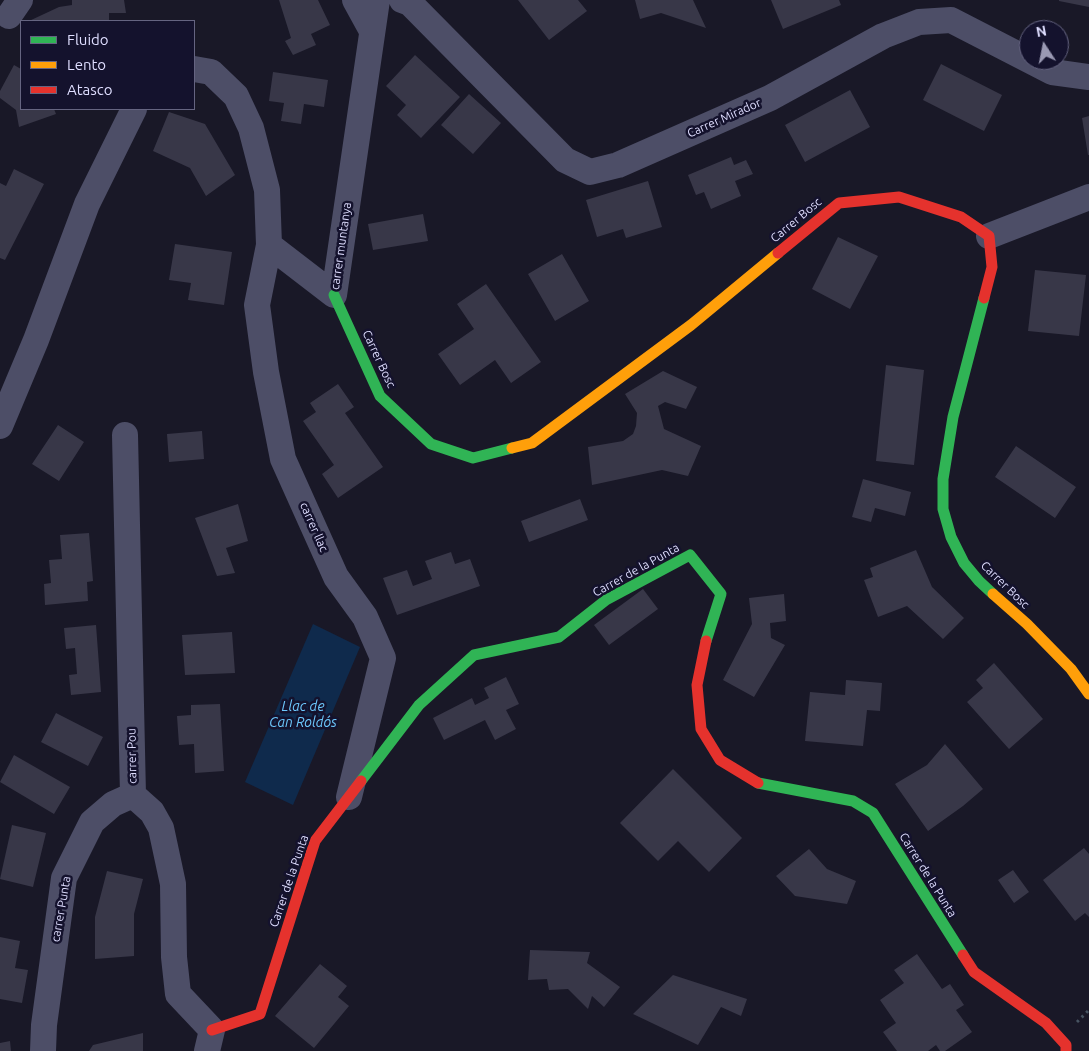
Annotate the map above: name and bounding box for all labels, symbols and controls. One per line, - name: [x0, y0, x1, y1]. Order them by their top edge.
- legend: [20, 20, 195, 110]
- north arrow: [1019, 20, 1069, 70]
- text: N: [1035, 22, 1048, 40]
- text: Fluido: [67, 31, 109, 48]
- text: Lento: [67, 56, 106, 73]
- text: Atasco: [67, 81, 113, 98]
- street label: Carrer Mirador: [685, 95, 763, 141]
- street label: Carrer Bosc: [768, 195, 824, 245]
- street label: carrer muntanya: [328, 201, 354, 291]
- street label: Carrer Bosc: [359, 328, 399, 390]
- street label: carrer llac: [297, 500, 331, 554]
- street label: Carrer de la Punta: [590, 540, 682, 600]
- street label: Carrer Bosc: [978, 558, 1032, 612]
- water label: Llac de Can Roldós: [269, 698, 337, 730]
- street label: carrer Pou: [124, 728, 140, 784]
- street label: Carrer de la Punta: [896, 830, 960, 920]
- street label: Carrer de la Punta: [266, 833, 312, 929]
- street label: carrer Punta: [48, 875, 74, 943]

